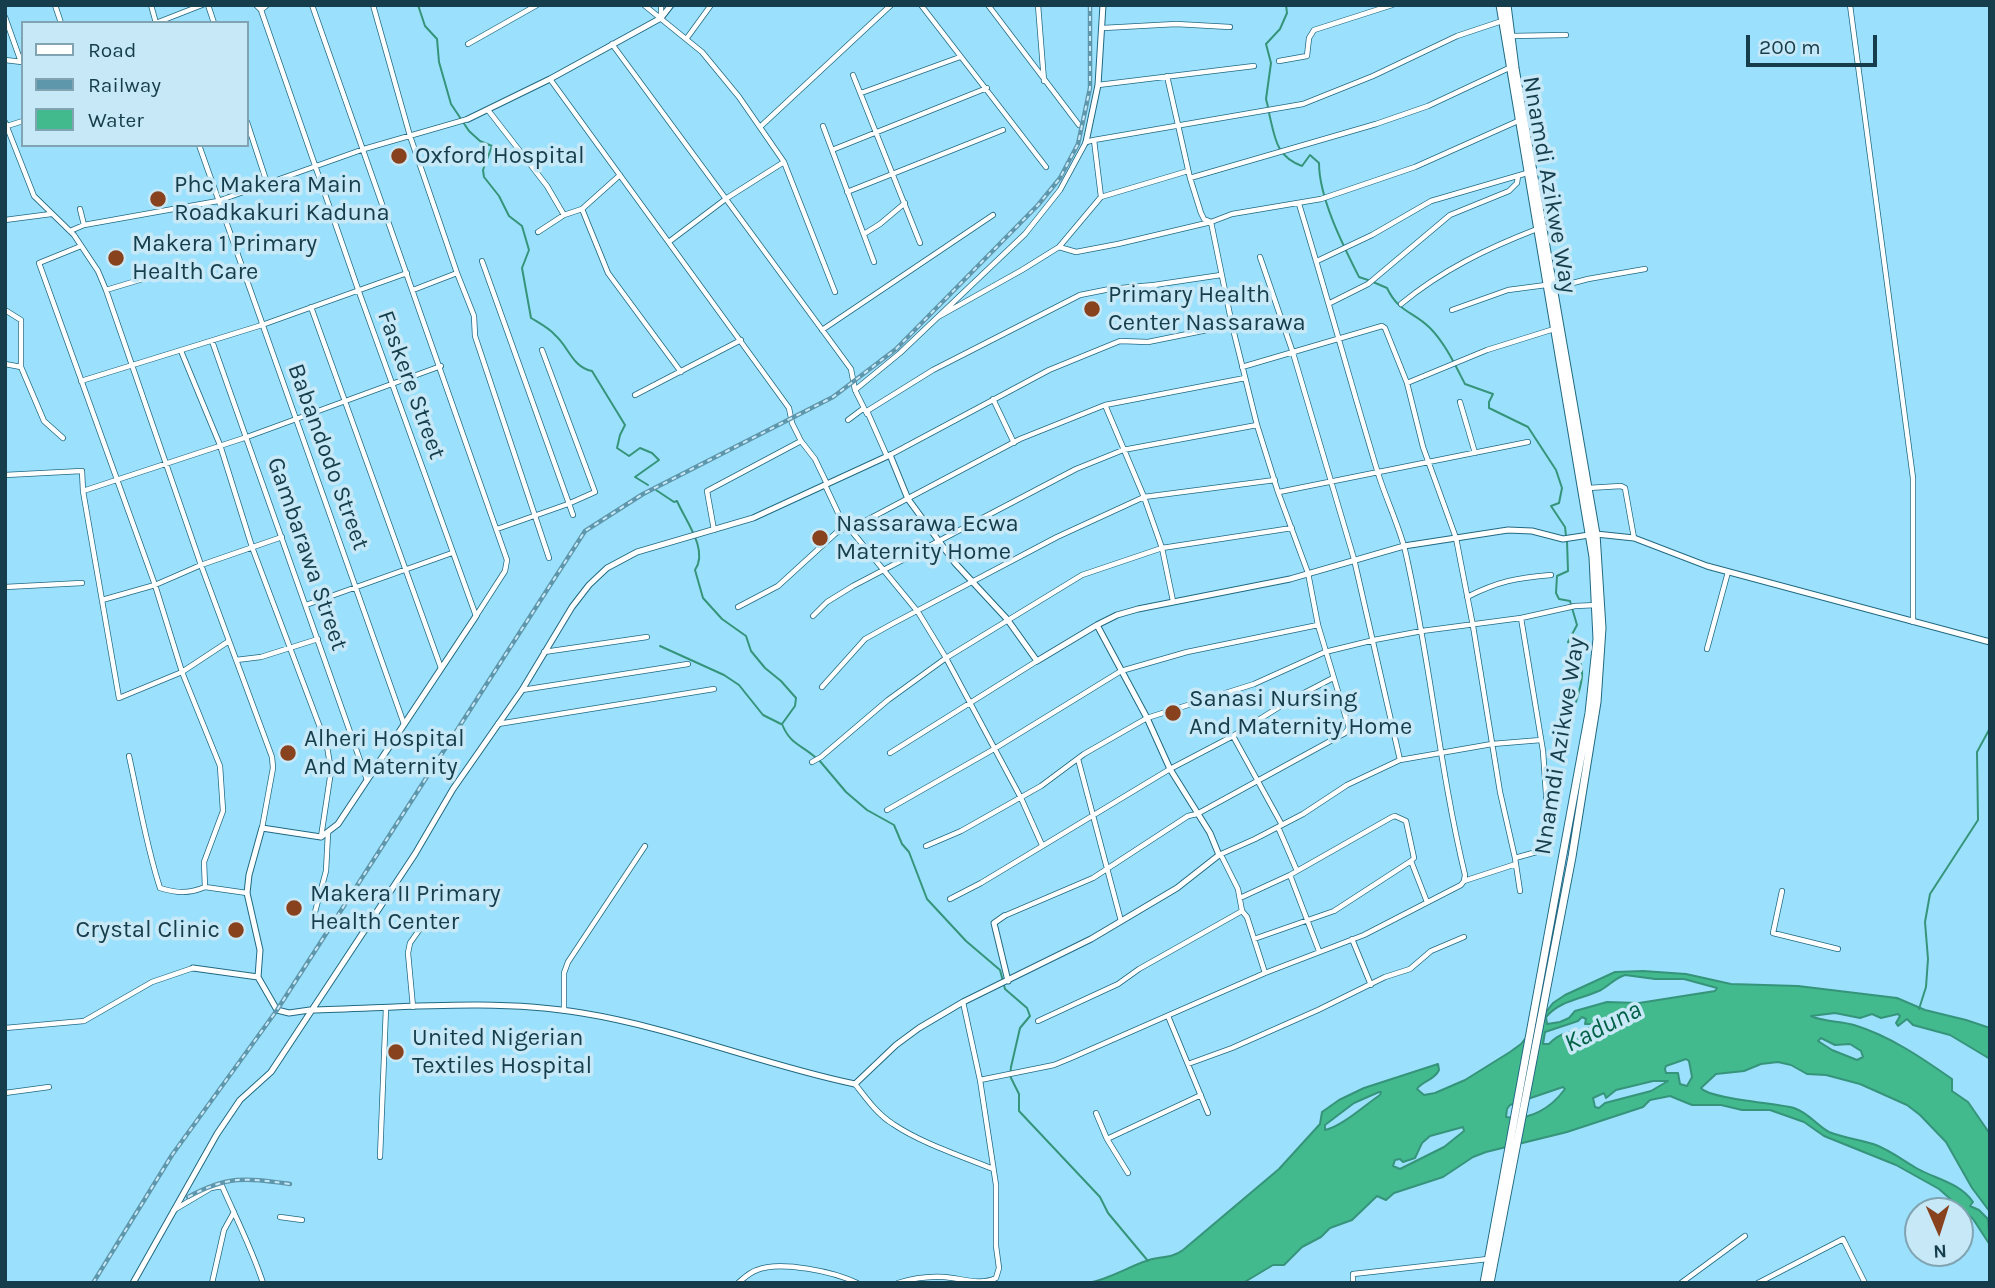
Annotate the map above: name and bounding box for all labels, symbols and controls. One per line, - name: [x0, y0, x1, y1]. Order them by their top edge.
- legend: [21, 21, 248, 147]
- scale bar: [1750, 21, 1881, 65]
- text: 200 m: [1759, 35, 1821, 59]
- text: Road: [88, 38, 136, 62]
- text: Railway: [88, 73, 161, 97]
- street label: Nnamdi Azikwe Way: [1516, 74, 1582, 296]
- text: Water: [88, 108, 144, 132]
- place label: Oxford Hospital: [415, 142, 585, 170]
- marker: Oxford Hospital: [389, 146, 409, 166]
- place label: Phc Makera Main Roadkakuri Kaduna: [174, 171, 390, 227]
- marker: Phc Makera Main Roadkakuri Kaduna: [148, 189, 168, 209]
- place label: Makera 1 Primary Health Care: [132, 230, 317, 286]
- marker: Makera 1 Primary Health Care: [106, 248, 126, 268]
- place label: Primary Health Center Nassarawa: [1108, 281, 1306, 337]
- marker: Primary Health Center Nassarawa: [1082, 299, 1102, 319]
- street label: Faskere Street: [371, 307, 451, 463]
- street label: Babandodo Street: [281, 360, 375, 554]
- street label: Gambarawa Street: [260, 454, 354, 654]
- place label: Nassarawa Ecwa Maternity Home: [836, 510, 1019, 566]
- marker: Nassarawa Ecwa Maternity Home: [810, 528, 830, 548]
- street label: Nnamdi Azikwe Way: [1529, 635, 1591, 857]
- place label: Sanasi Nursing And Maternity Home: [1189, 685, 1412, 741]
- marker: Sanasi Nursing And Maternity Home: [1163, 703, 1183, 723]
- place label: Alheri Hospital And Maternity: [304, 725, 465, 781]
- marker: Alheri Hospital And Maternity: [278, 743, 298, 763]
- place label: Makera II Primary Health Center: [310, 880, 501, 936]
- marker: Makera II Primary Health Center: [284, 898, 304, 918]
- place label: Crystal Clinic: [76, 916, 220, 944]
- marker: Crystal Clinic: [226, 920, 246, 940]
- water label: Kaduna: [1559, 994, 1647, 1060]
- place label: United Nigerian Textiles Hospital: [412, 1024, 592, 1080]
- marker: United Nigerian Textiles Hospital: [386, 1042, 406, 1062]
- north arrow: [1904, 1197, 1974, 1267]
- text: N: [1933, 1240, 1947, 1262]

